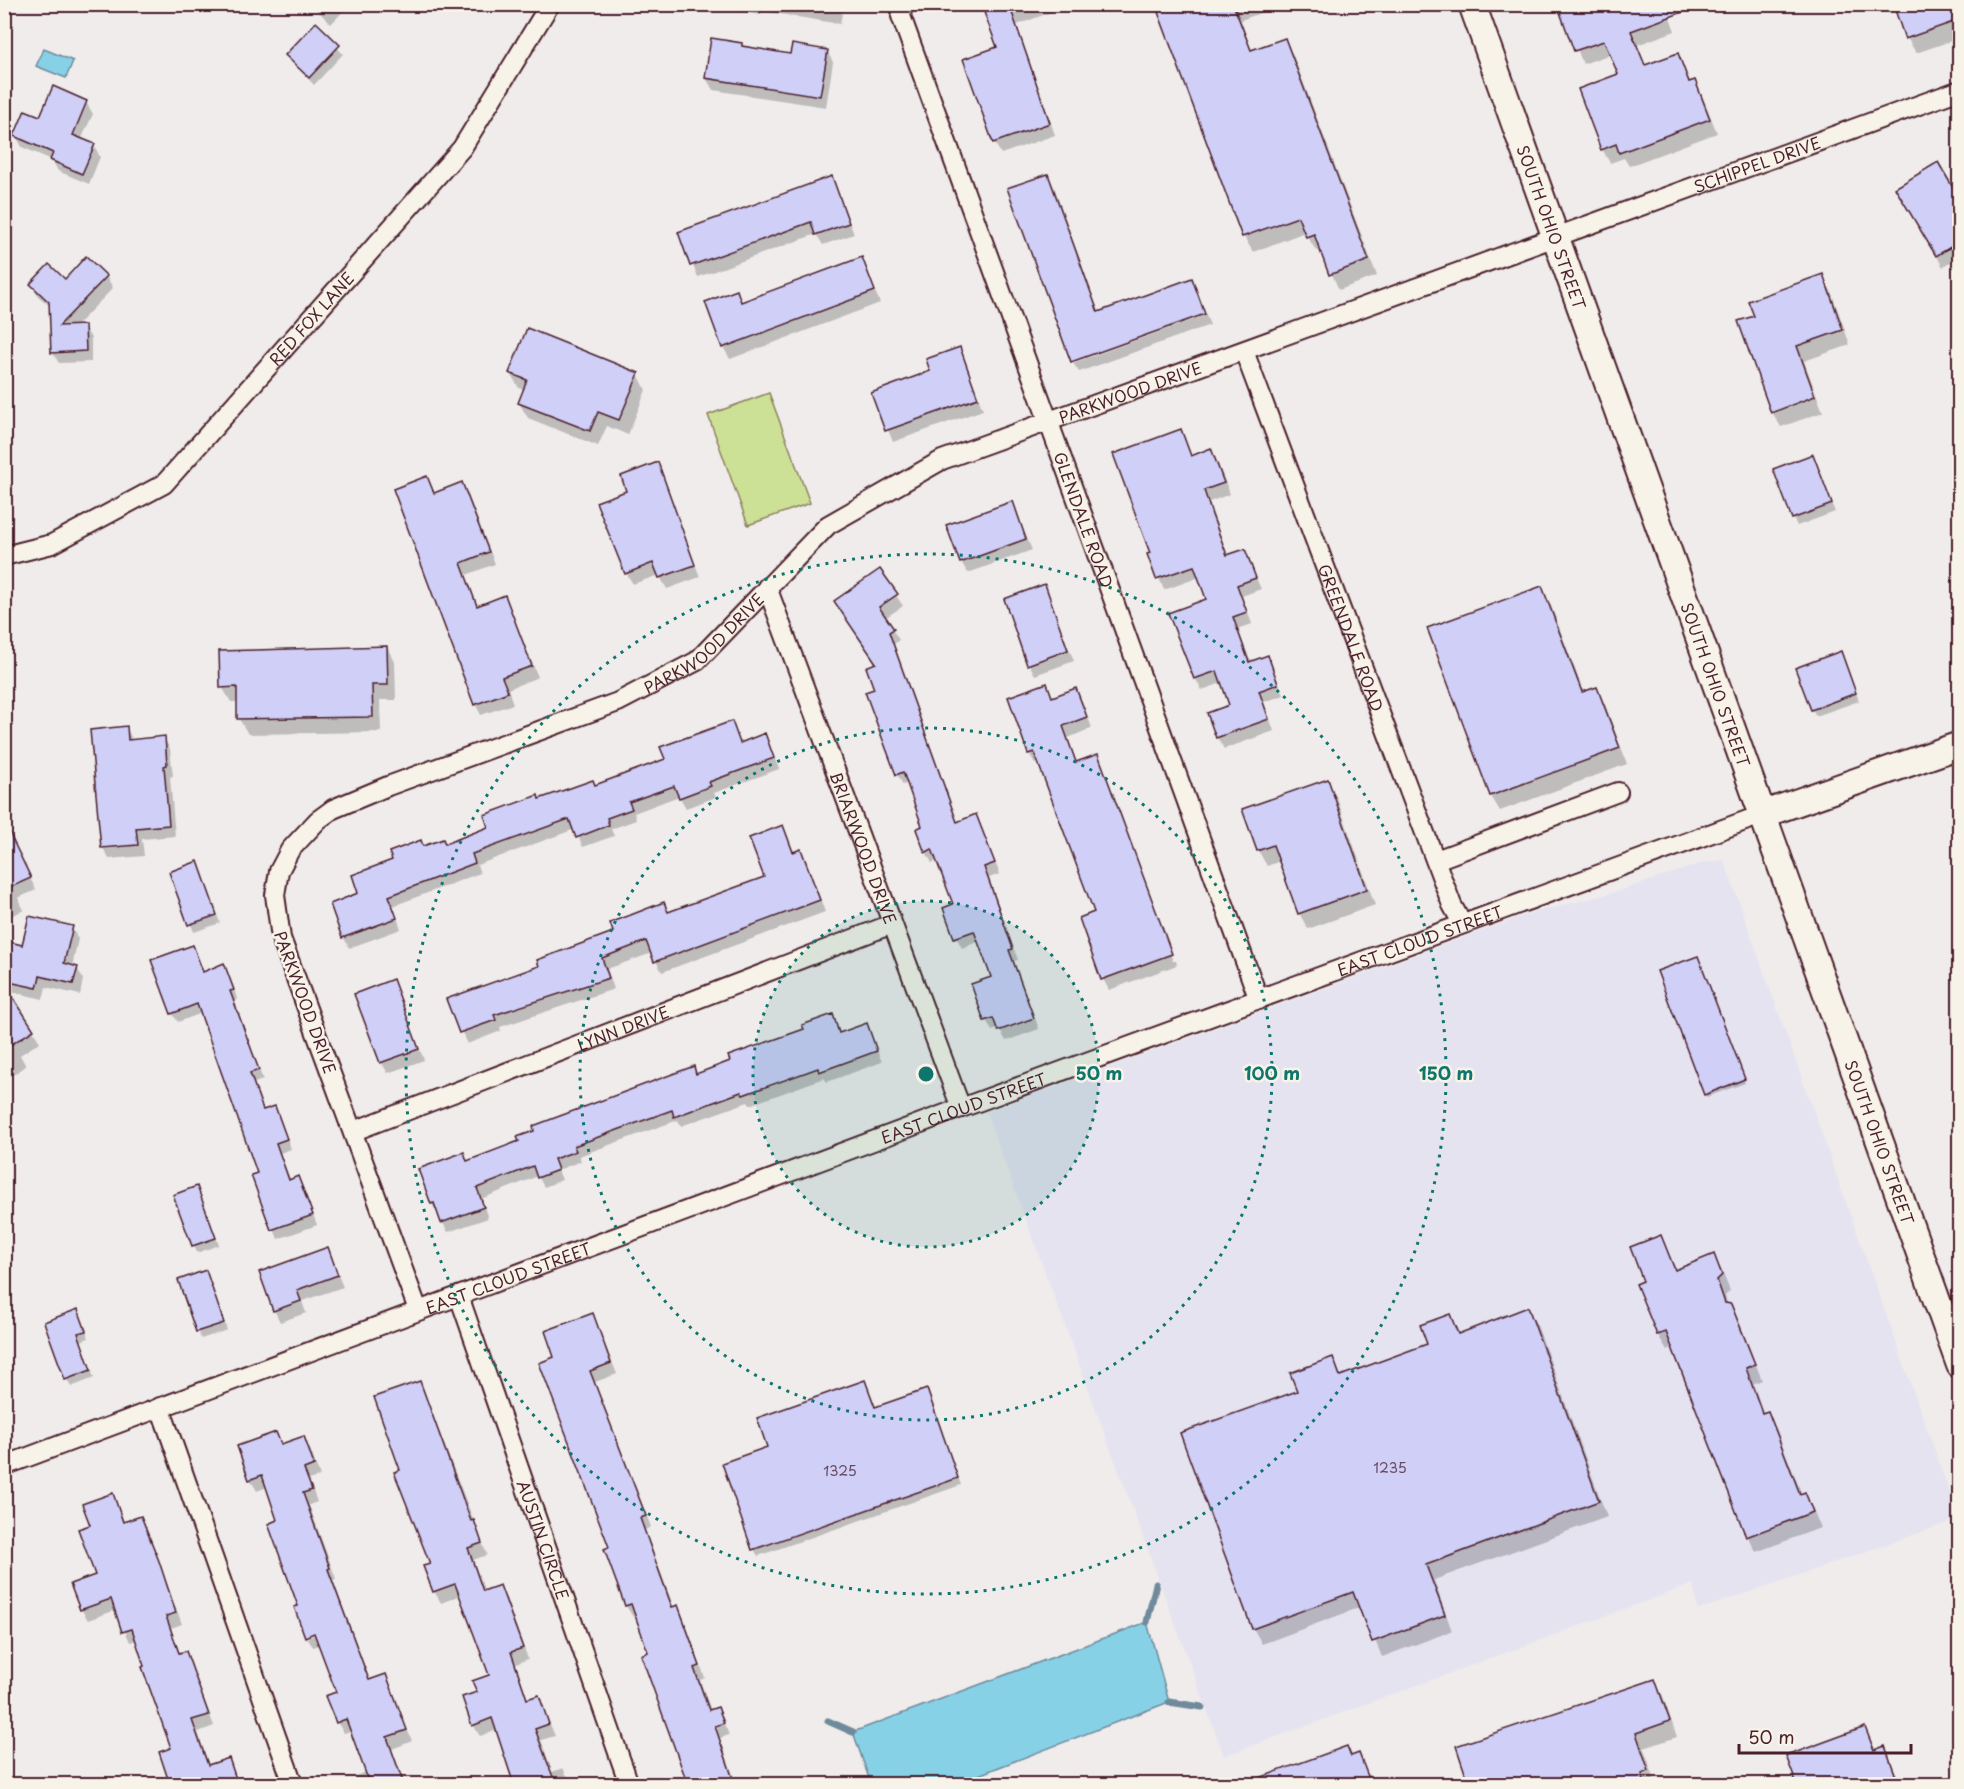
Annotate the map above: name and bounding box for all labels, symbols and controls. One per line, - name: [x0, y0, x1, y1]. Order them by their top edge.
- street label: SCHIPPEL DRIVE: [1690, 130, 1824, 198]
- street label: SOUTH OHIO STREET: [1512, 142, 1592, 313]
- street label: RED FOX LANE: [263, 266, 359, 370]
- street label: PARKWOOD DRIVE: [1055, 355, 1205, 429]
- street label: GLENDALE ROAD: [1048, 448, 1120, 591]
- street label: GREENDALE ROAD: [1313, 560, 1390, 715]
- street label: PARKWOOD DRIVE: [639, 587, 769, 699]
- street label: SOUTH OHIO STREET: [1676, 599, 1756, 770]
- street label: BRIARWOOD DRIVE: [825, 768, 903, 927]
- street label: EAST CLOUD STREET: [1333, 899, 1506, 981]
- street label: PARKWOOD DRIVE: [269, 927, 343, 1077]
- street label: LYNN DRIVE: [573, 999, 672, 1056]
- street label: SOUTH OHIO STREET: [1840, 1057, 1921, 1227]
- text: 50 m: [1076, 1059, 1122, 1086]
- text: 100 m: [1244, 1059, 1300, 1086]
- text: 150 m: [1419, 1059, 1473, 1086]
- centre of rings: [916, 1064, 936, 1084]
- street label: EAST CLOUD STREET: [877, 1066, 1049, 1149]
- street label: EAST CLOUD STREET: [422, 1236, 594, 1319]
- house number: 1235: [1373, 1457, 1407, 1478]
- house number: 1325: [823, 1460, 857, 1481]
- street label: AUSTIN CIRCLE: [512, 1476, 576, 1603]
- scale bar: [1739, 1717, 1912, 1755]
- text: 50 m: [1748, 1723, 1795, 1750]

